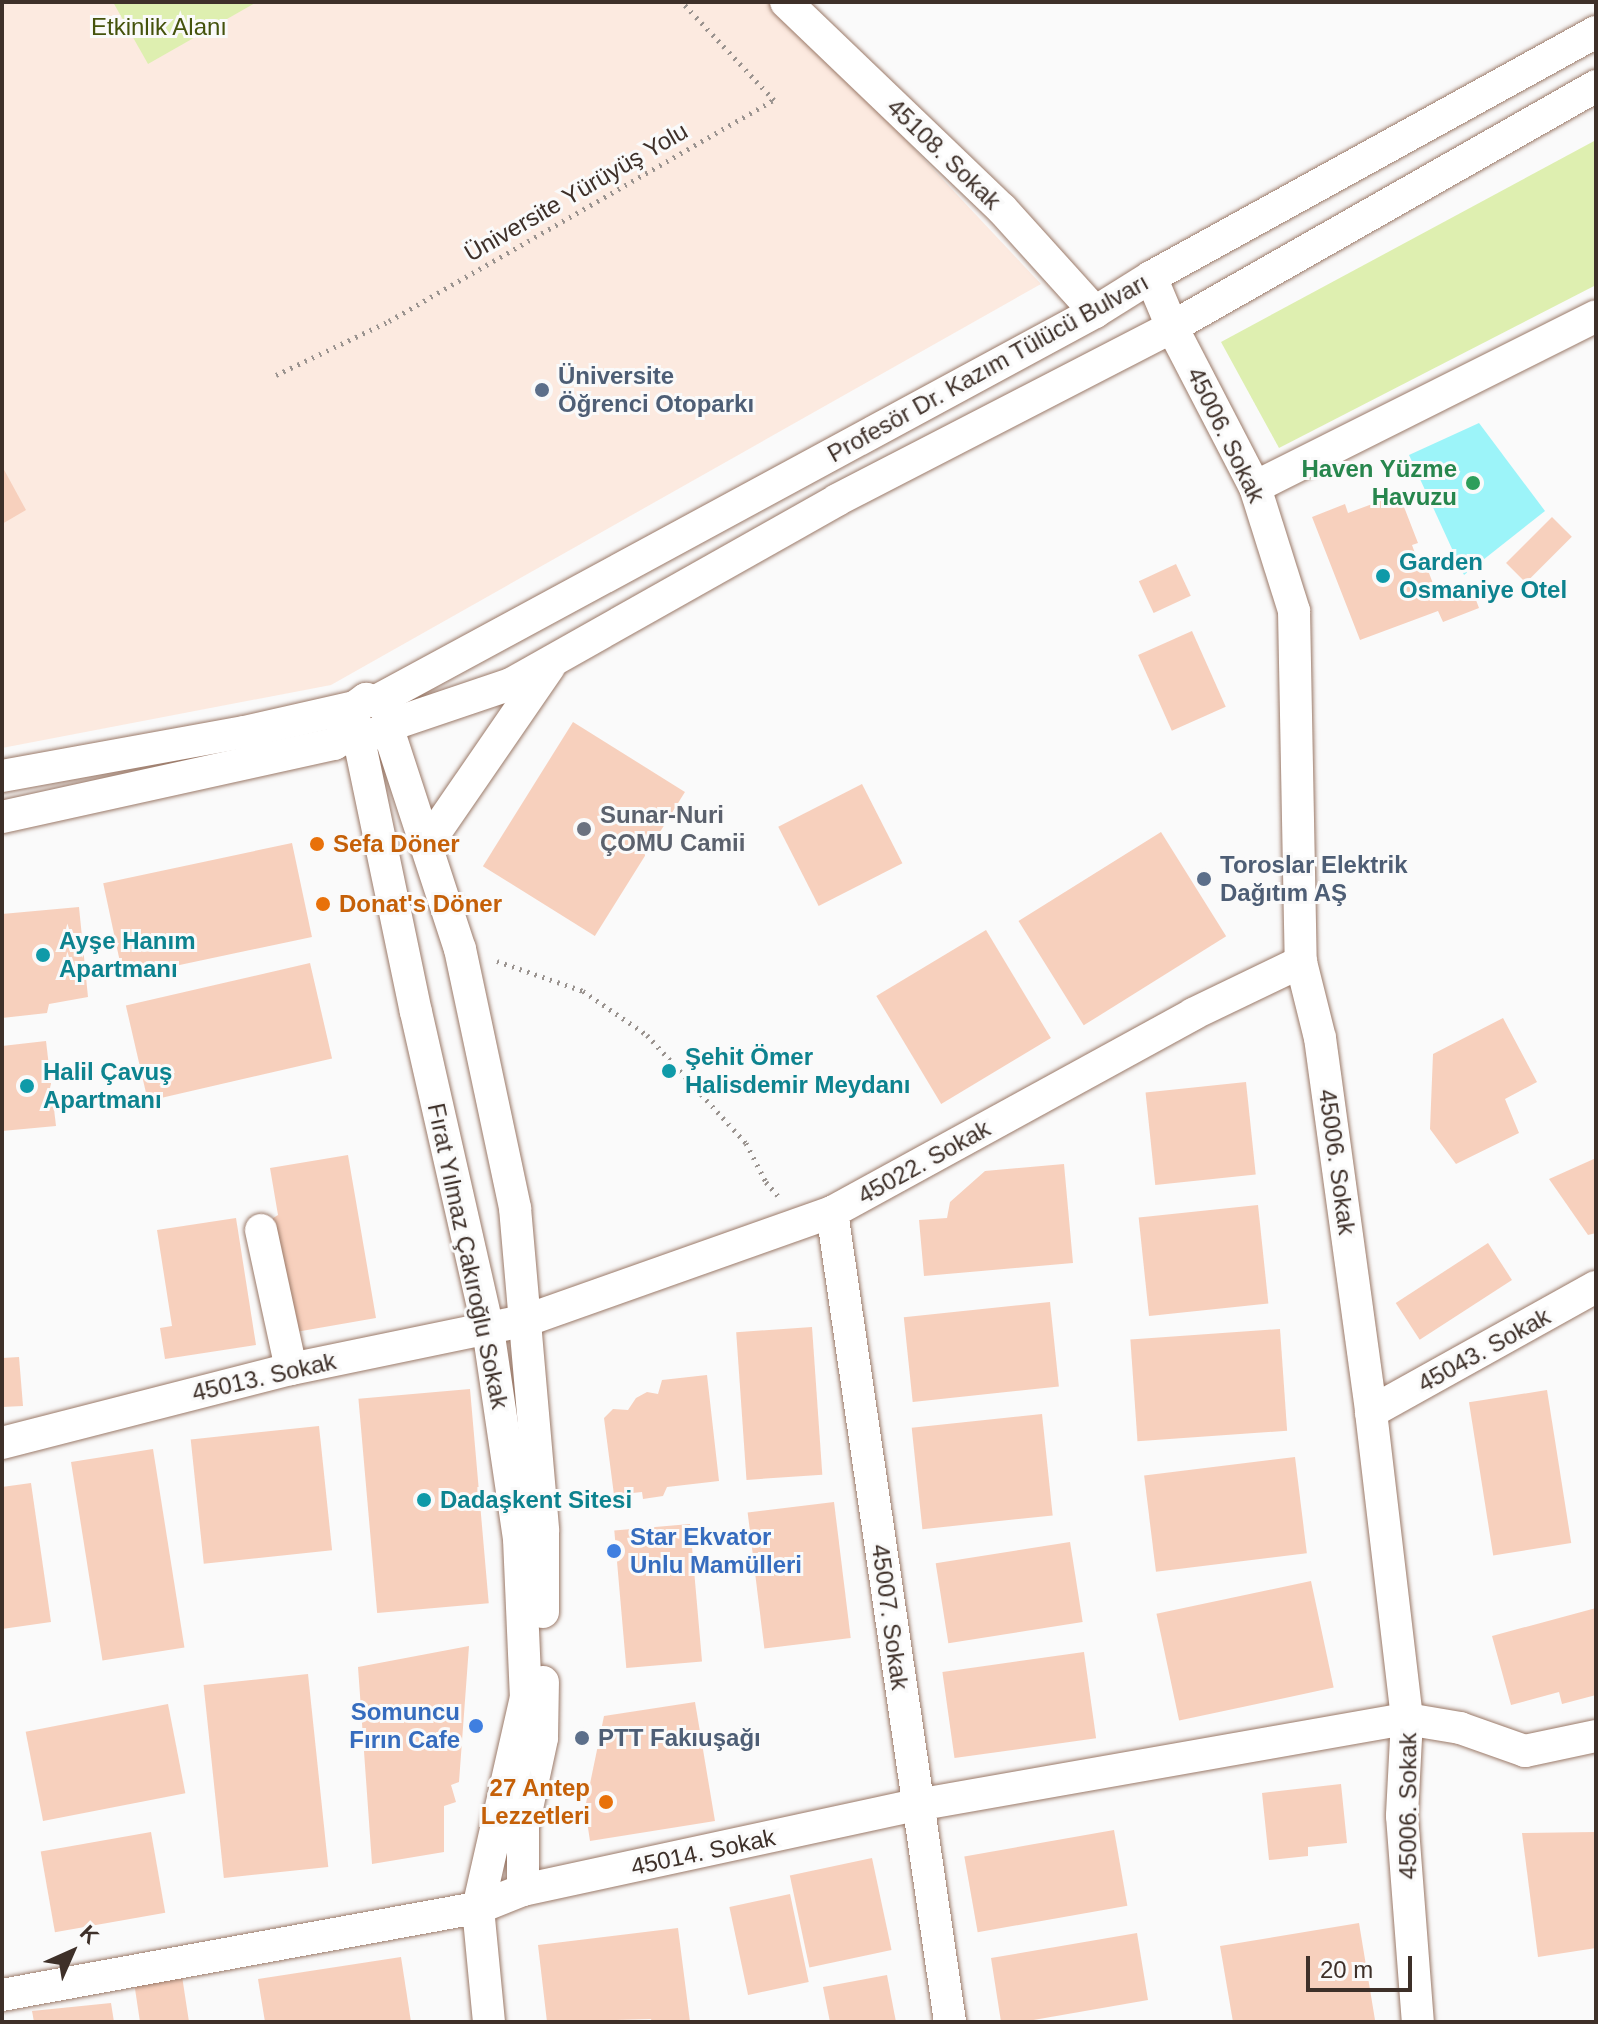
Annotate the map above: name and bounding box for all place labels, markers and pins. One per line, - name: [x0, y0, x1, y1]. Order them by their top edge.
- place label: Üniversite Öğrenci Otoparkı: [558, 362, 754, 418]
- marker: Üniversite Öğrenci Otoparkı: [533, 381, 551, 399]
- place label: Haven Yüzme Havuzu: [1301, 455, 1457, 511]
- marker: Haven Yüzme Havuzu: [1464, 474, 1482, 492]
- place label: Garden Osmaniye Otel: [1399, 548, 1567, 604]
- marker: Garden Osmaniye Otel: [1374, 567, 1392, 585]
- place label: Sunar-Nuri ÇOMU Camii: [600, 801, 745, 857]
- marker: Sunar-Nuri ÇOMU Camii: [575, 820, 593, 838]
- place label: Sefa Döner: [333, 830, 460, 858]
- marker: Sefa Döner: [308, 835, 326, 853]
- place label: Toroslar Elektrik Dağıtım AŞ: [1220, 851, 1408, 907]
- marker: Toroslar Elektrik Dağıtım AŞ: [1195, 870, 1213, 888]
- place label: Donat's Döner: [339, 890, 502, 918]
- marker: Donat's Döner: [314, 895, 332, 913]
- place label: Ayşe Hanım Apartmanı: [59, 927, 196, 983]
- marker: Ayşe Hanım Apartmanı: [34, 946, 52, 964]
- place label: Şehit Ömer Halisdemir Meydanı: [685, 1043, 910, 1099]
- place label: Halil Çavuş Apartmanı: [43, 1058, 172, 1114]
- marker: Şehit Ömer Halisdemir Meydanı: [660, 1062, 678, 1080]
- marker: Halil Çavuş Apartmanı: [18, 1077, 36, 1095]
- place label: Dadaşkent Sitesi: [440, 1486, 632, 1514]
- marker: Dadaşkent Sitesi: [415, 1491, 433, 1509]
- place label: Star Ekvator Unlu Mamülleri: [630, 1523, 802, 1579]
- marker: Star Ekvator Unlu Mamülleri: [605, 1542, 623, 1560]
- place label: Somuncu Fırın Cafe: [349, 1698, 460, 1754]
- marker: Somuncu Fırın Cafe: [467, 1717, 485, 1735]
- place label: PTT Fakıuşağı: [598, 1724, 761, 1752]
- marker: PTT Fakıuşağı: [573, 1729, 591, 1747]
- place label: 27 Antep Lezzetleri: [481, 1774, 590, 1830]
- marker: 27 Antep Lezzetleri: [597, 1793, 615, 1811]

